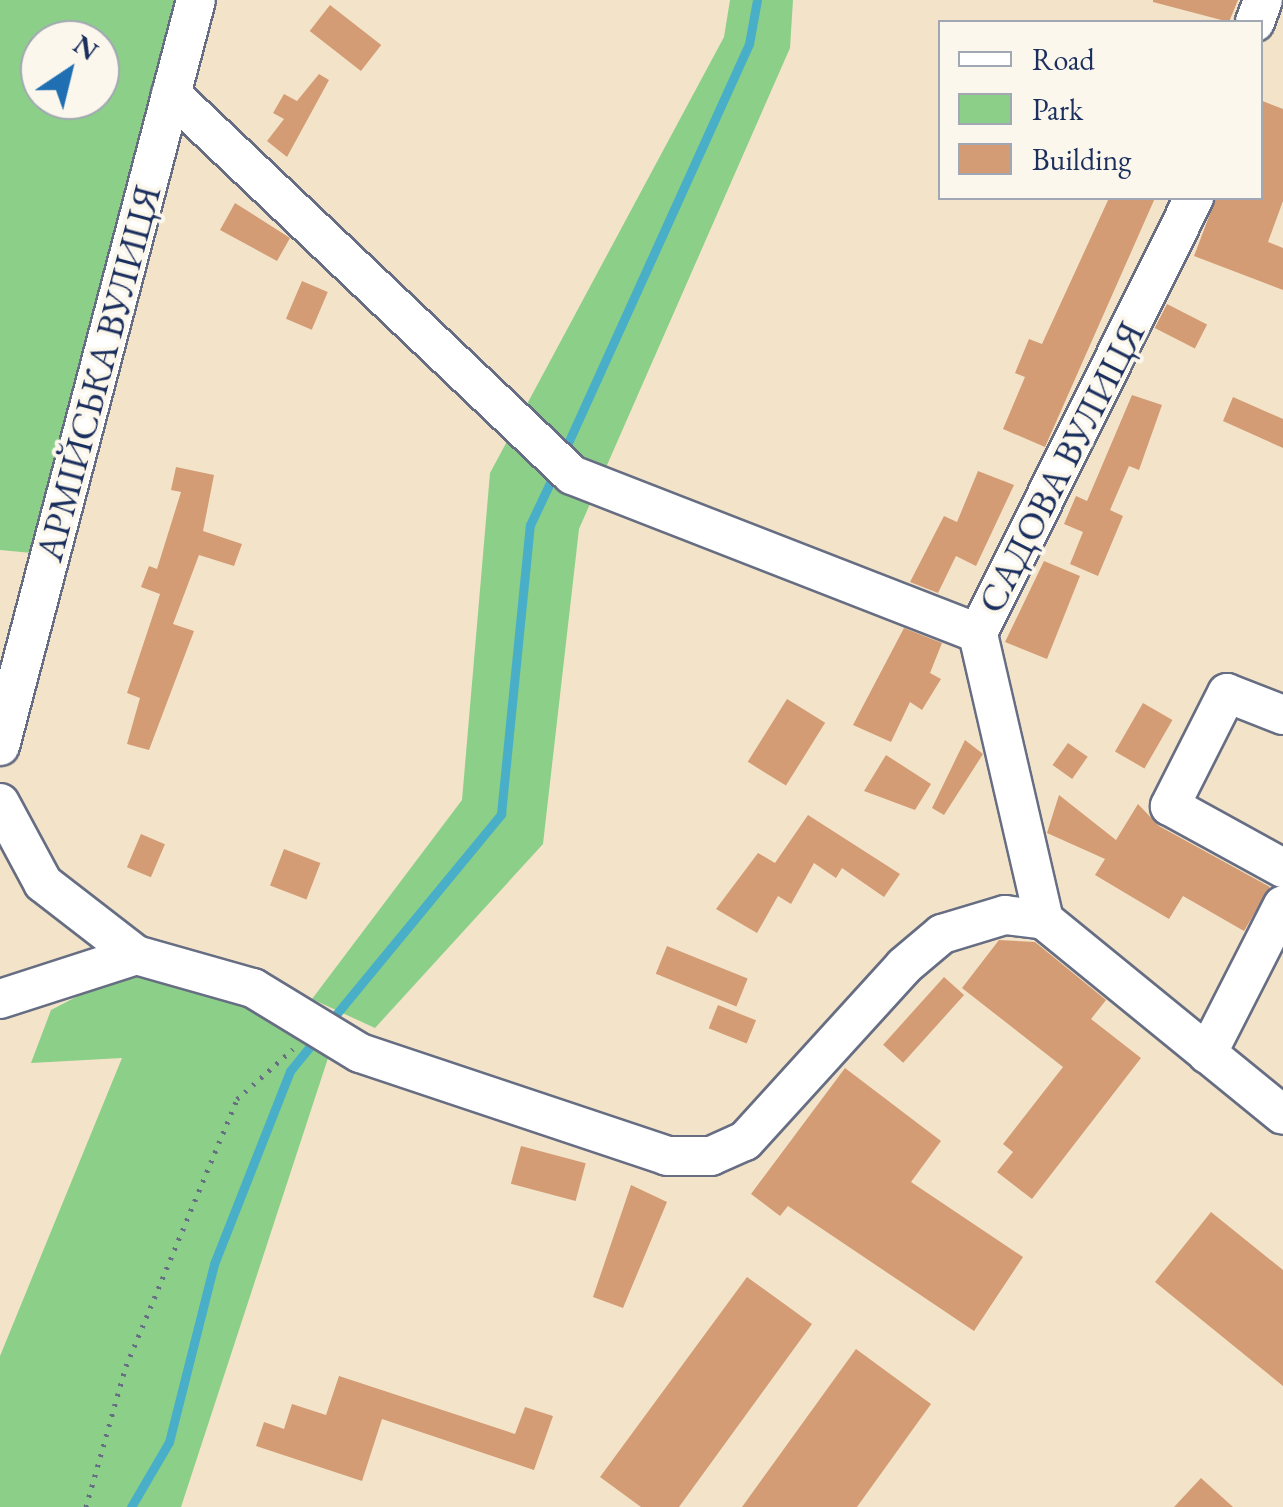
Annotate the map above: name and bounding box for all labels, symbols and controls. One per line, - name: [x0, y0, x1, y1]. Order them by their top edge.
- north arrow: [20, 20, 120, 120]
- legend: [938, 20, 1263, 200]
- text: N: [66, 26, 106, 68]
- text: Road: [1032, 40, 1095, 79]
- text: Park: [1032, 90, 1083, 129]
- text: Building: [1032, 140, 1131, 179]
- street label: АРМІЙСЬКА ВУЛИЦЯ: [26, 180, 170, 566]
- street label: САДОВА ВУЛИЦЯ: [968, 314, 1154, 620]

